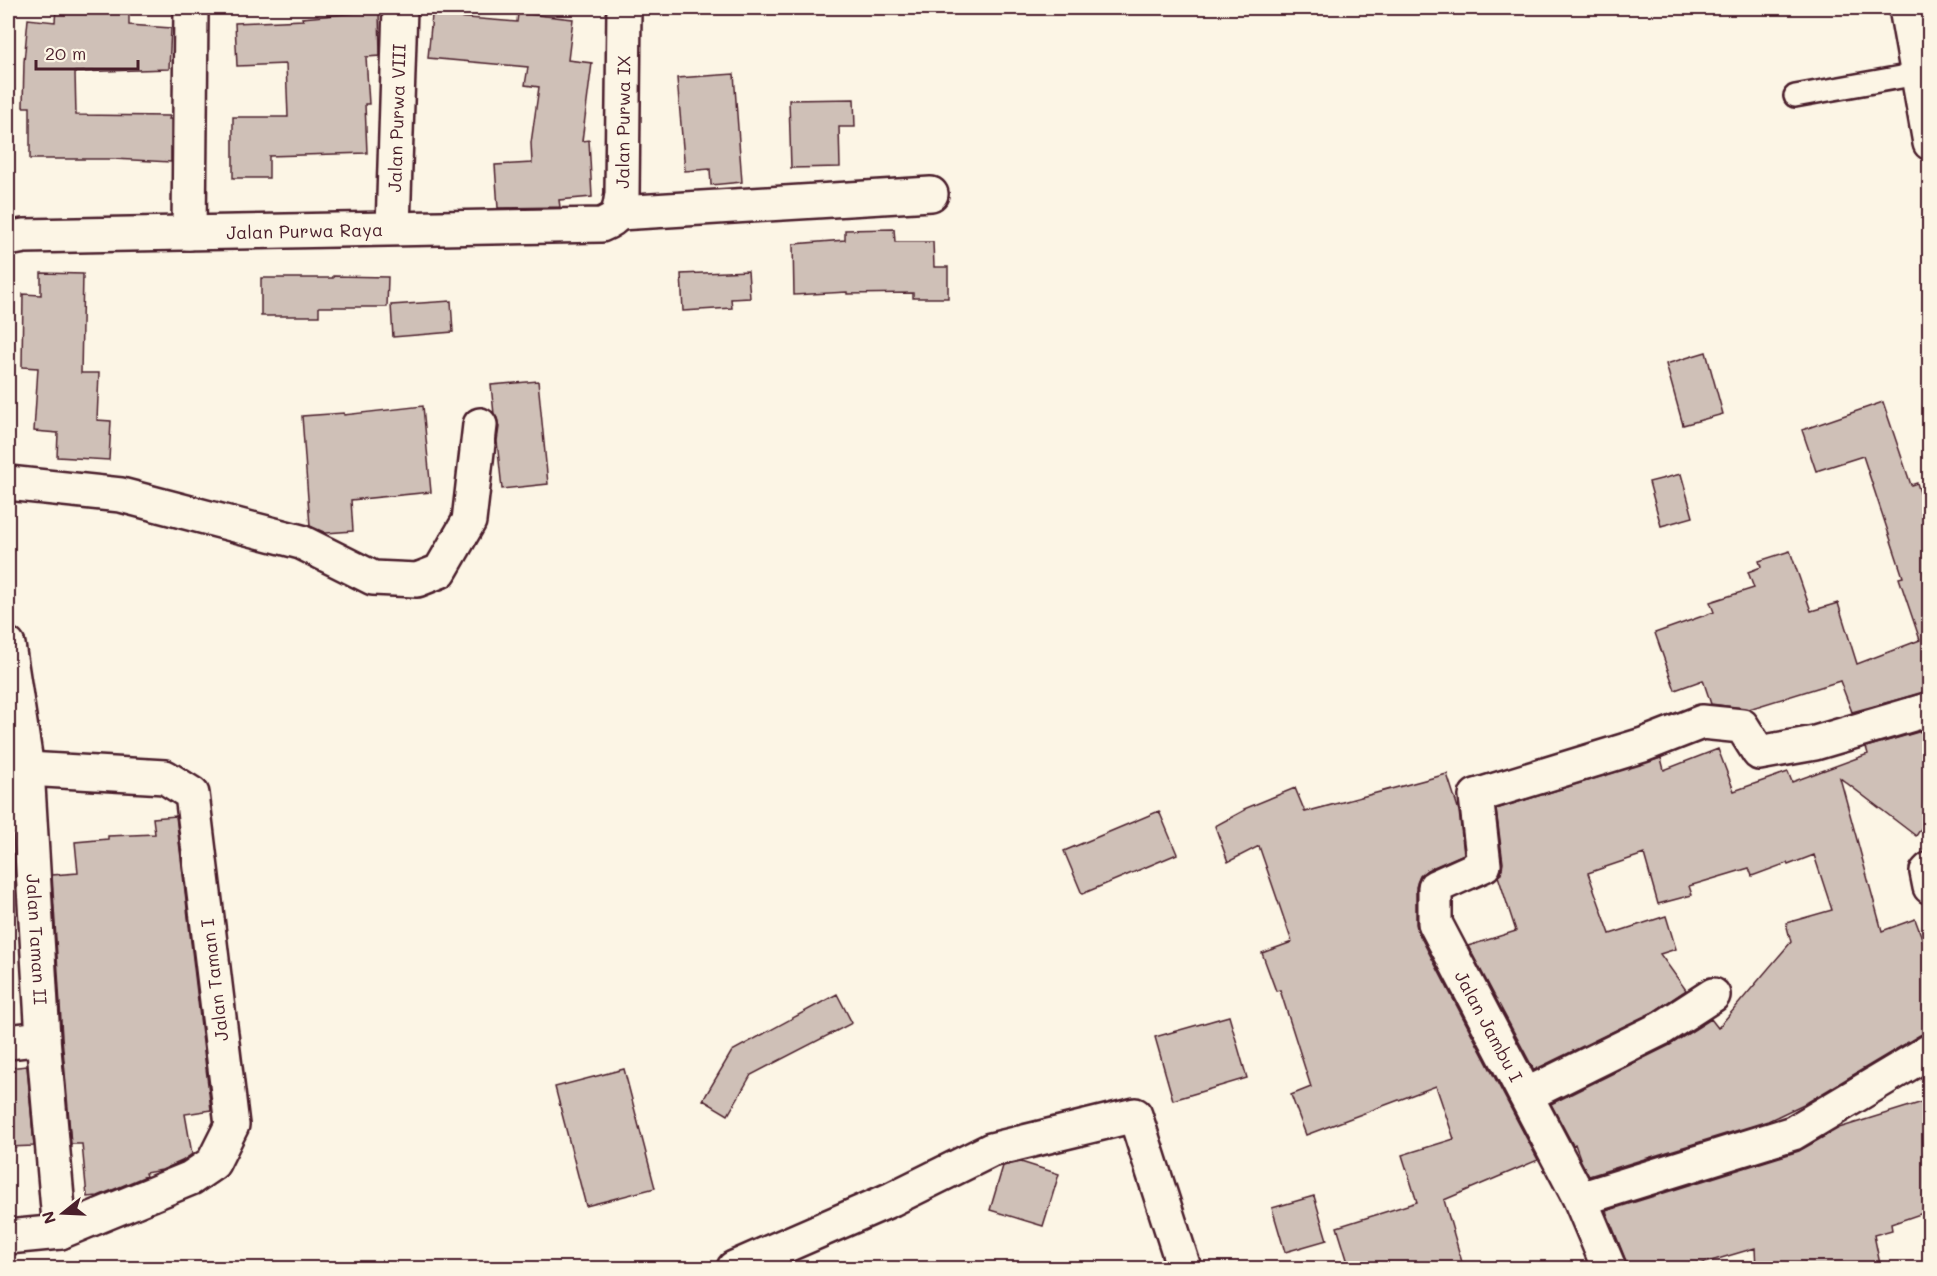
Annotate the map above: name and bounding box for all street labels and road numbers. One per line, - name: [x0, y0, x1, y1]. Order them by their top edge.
- street label: Jalan Purwa VIII: [382, 43, 411, 193]
- street label: Jalan Purwa IX: [610, 55, 635, 189]
- street label: Jalan Purwa Raya: [226, 217, 383, 244]
- street label: Jalan Taman II: [21, 873, 53, 1005]
- street label: Jalan Taman I: [195, 917, 233, 1042]
- street label: Jalan Jambu I: [1450, 966, 1529, 1086]

